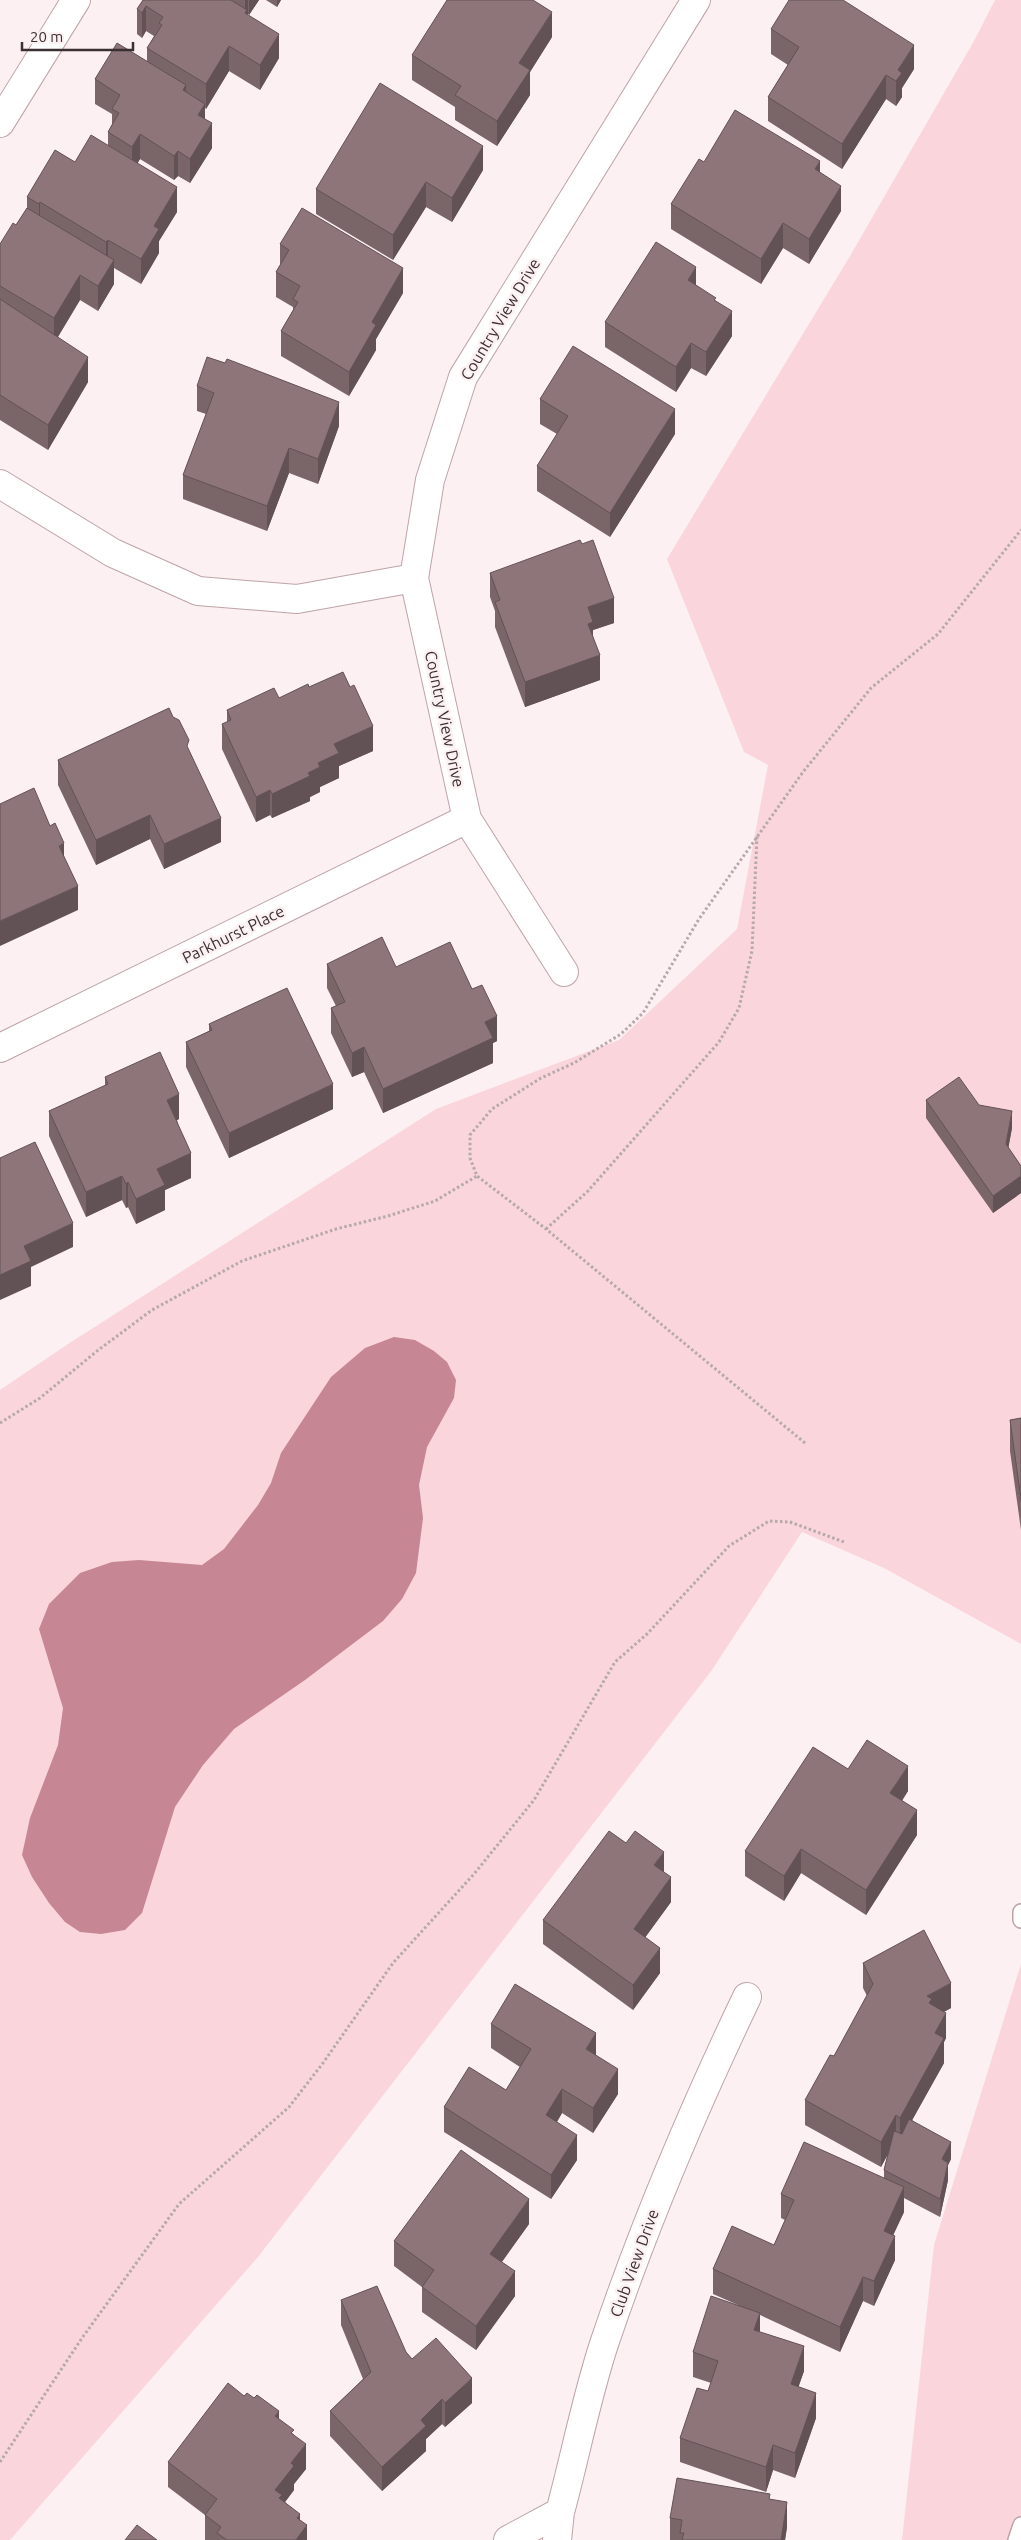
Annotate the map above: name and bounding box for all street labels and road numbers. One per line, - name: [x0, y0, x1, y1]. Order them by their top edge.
- street label: Country View Drive: [457, 255, 543, 383]
- street label: Country View Drive: [422, 649, 468, 789]
- street label: Parkhurst Place: [179, 902, 287, 966]
- street label: Club View Drive: [606, 2207, 662, 2319]

